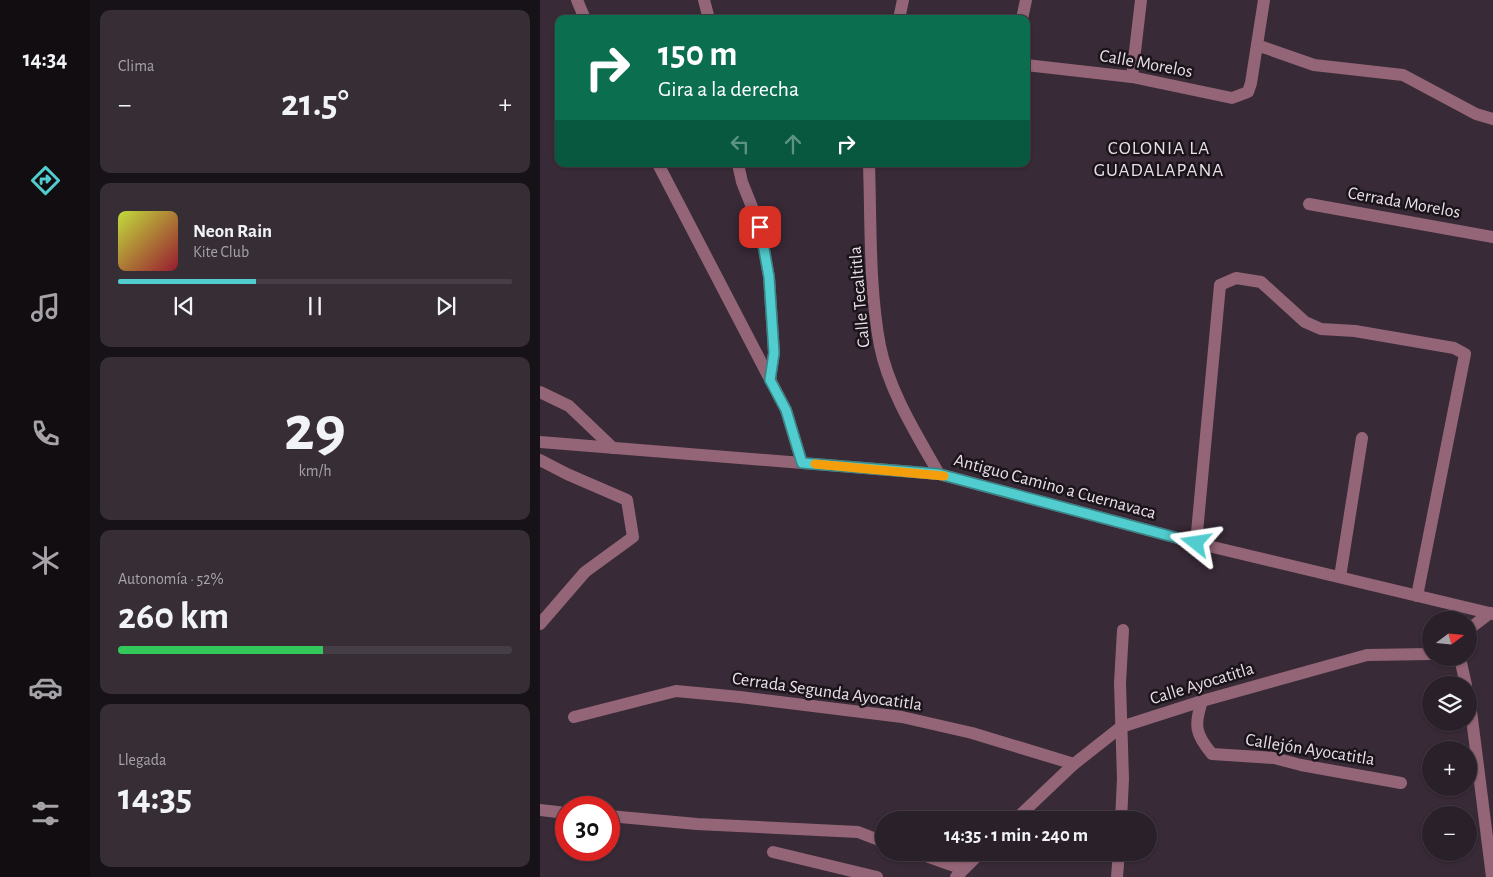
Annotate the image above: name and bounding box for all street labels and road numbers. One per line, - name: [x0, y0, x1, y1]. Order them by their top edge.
- street label: Calle Morelos: [1098, 47, 1194, 81]
- street label: Cerrada Morelos: [1346, 184, 1462, 222]
- street label: Calle Tecaltitla: [847, 245, 873, 349]
- street label: Antiguo Camino a Cuernavaca: [952, 451, 1158, 523]
- street label: Calle Ayocatitla: [1148, 660, 1256, 708]
- street label: Cerrada Segunda Ayocatitla: [731, 670, 923, 714]
- street label: Callejón Ayocatitla: [1244, 731, 1376, 769]

